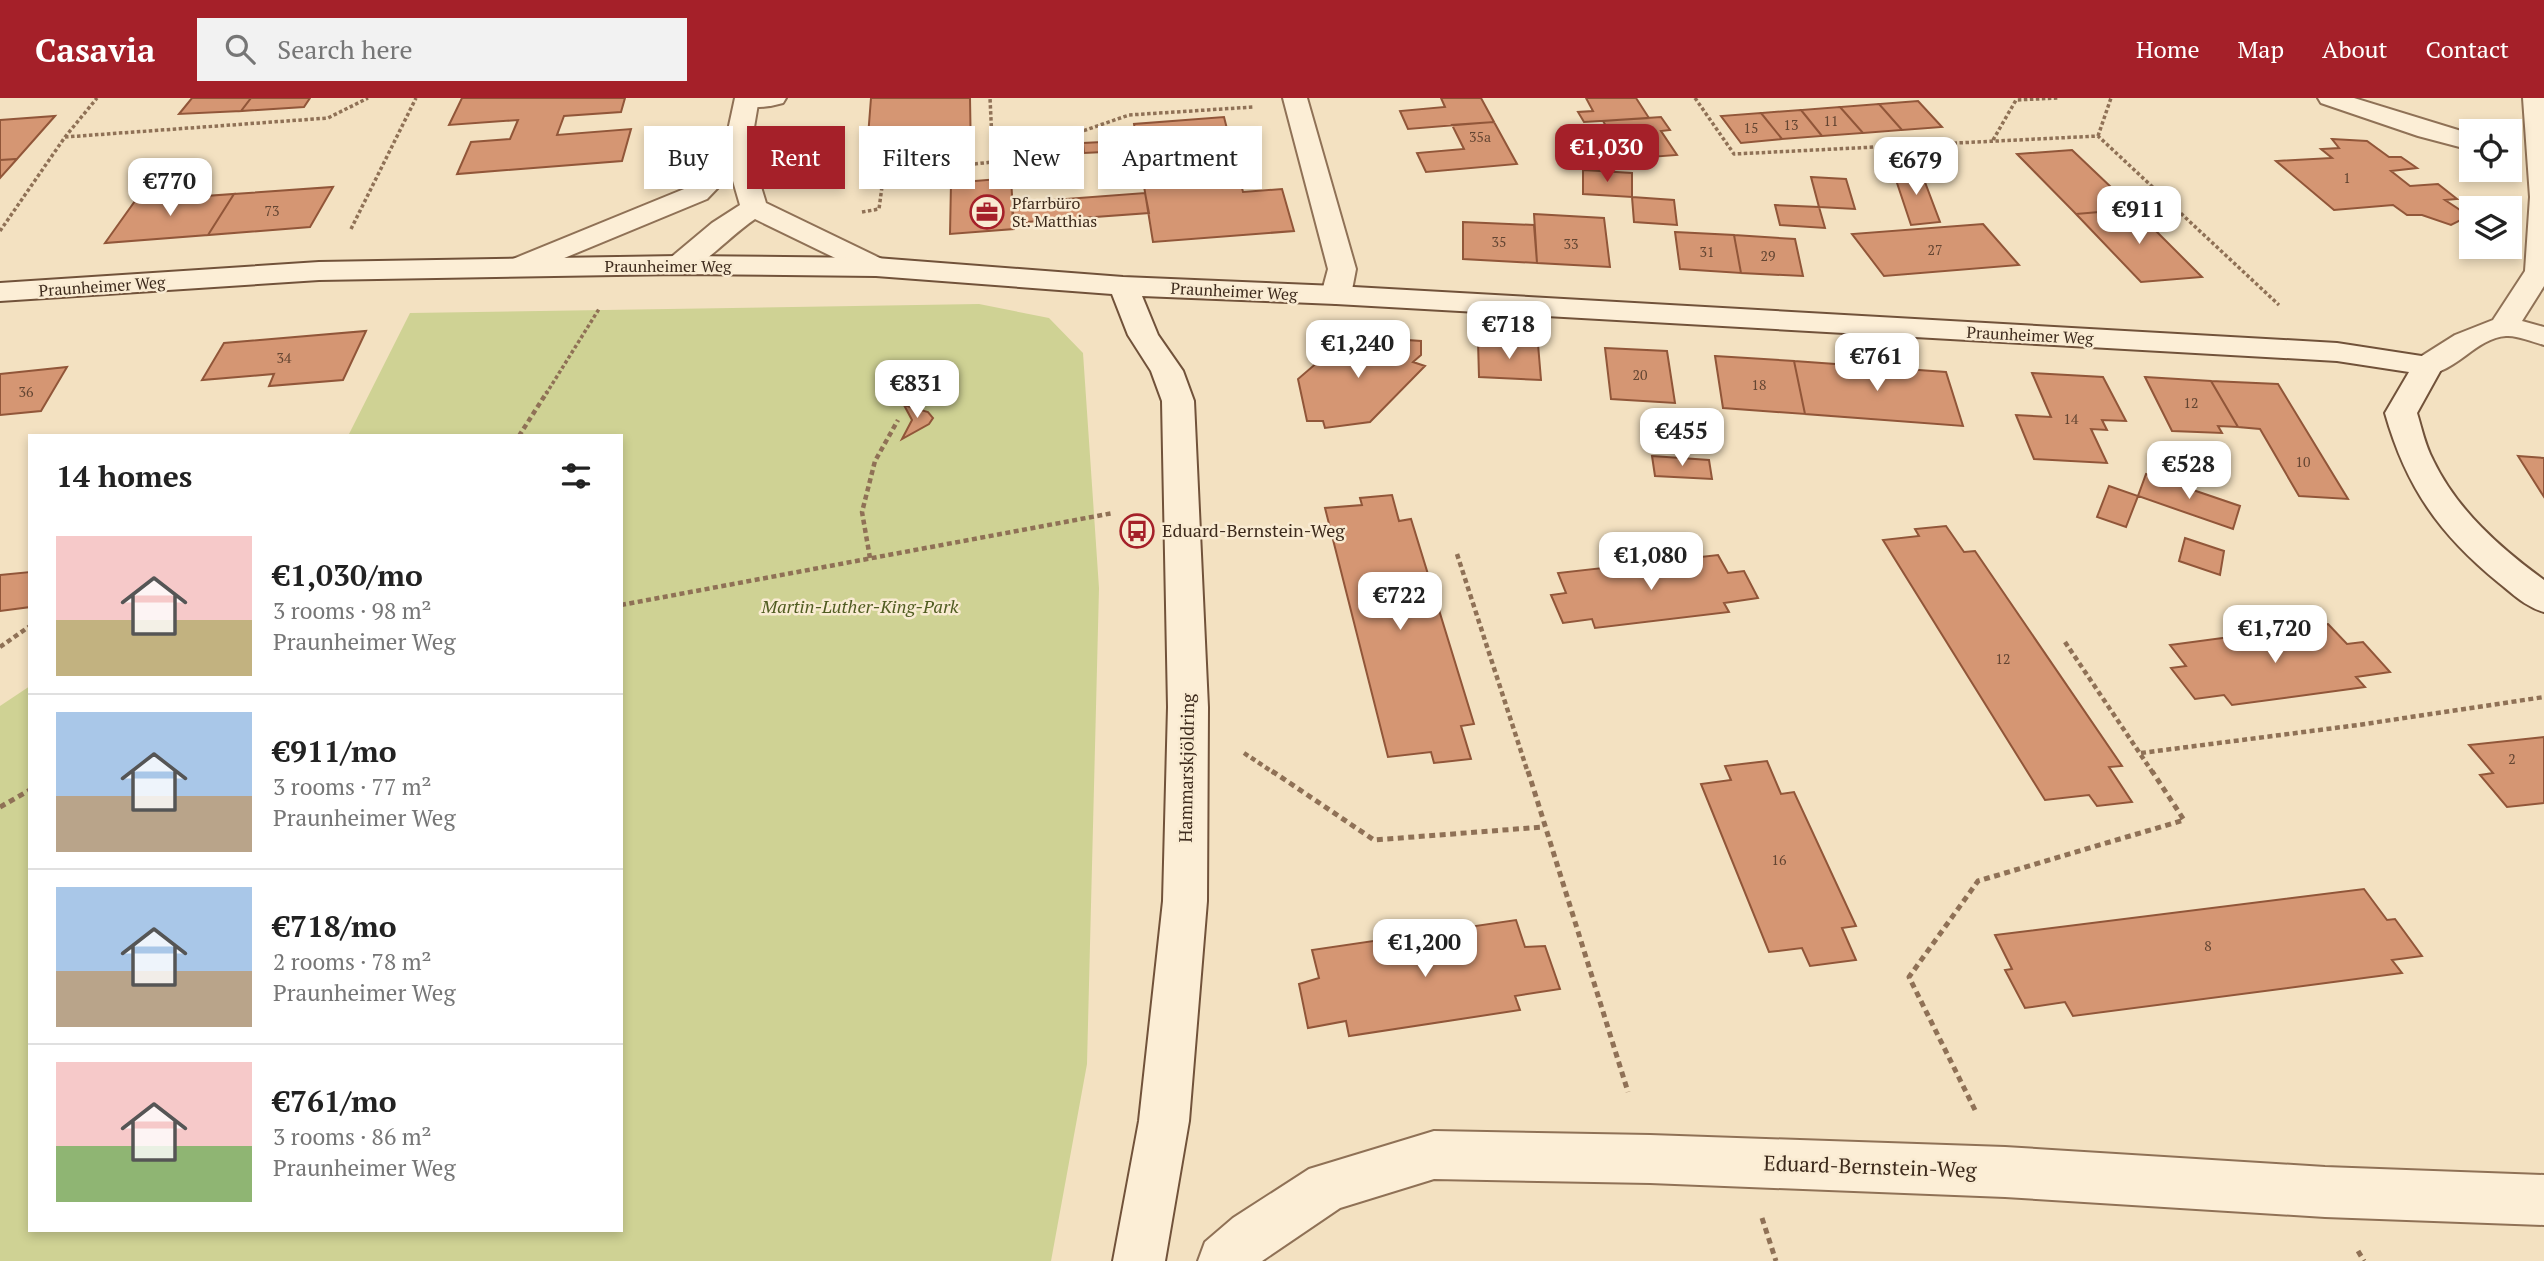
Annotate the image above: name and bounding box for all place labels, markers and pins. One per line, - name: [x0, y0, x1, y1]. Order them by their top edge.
- pin: €1,030: [1550, 125, 1664, 184]
- pin: €679: [1875, 138, 1957, 197]
- pin: €770: [129, 158, 211, 218]
- pin: €911: [2098, 186, 2180, 246]
- place label: Pfarrbüro St. Matthias: [1012, 192, 1097, 232]
- office icon: Pfarrbüro St. Matthias: [968, 193, 1006, 231]
- pin: €718: [1468, 302, 1550, 361]
- pin: €1,240: [1301, 320, 1415, 380]
- pin: €761: [1836, 334, 1918, 393]
- pin: €831: [876, 360, 958, 420]
- pin: €455: [1641, 408, 1723, 468]
- pin: €528: [2148, 442, 2230, 501]
- bus stop icon: Eduard-Bernstein-Weg: [1118, 512, 1156, 550]
- place label: Eduard-Bernstein-Weg: [1162, 518, 1345, 542]
- pin: €1,080: [1594, 532, 1708, 592]
- pin: €722: [1359, 573, 1441, 632]
- pin: €1,720: [2218, 606, 2332, 665]
- pin: €1,200: [1368, 920, 1482, 979]

